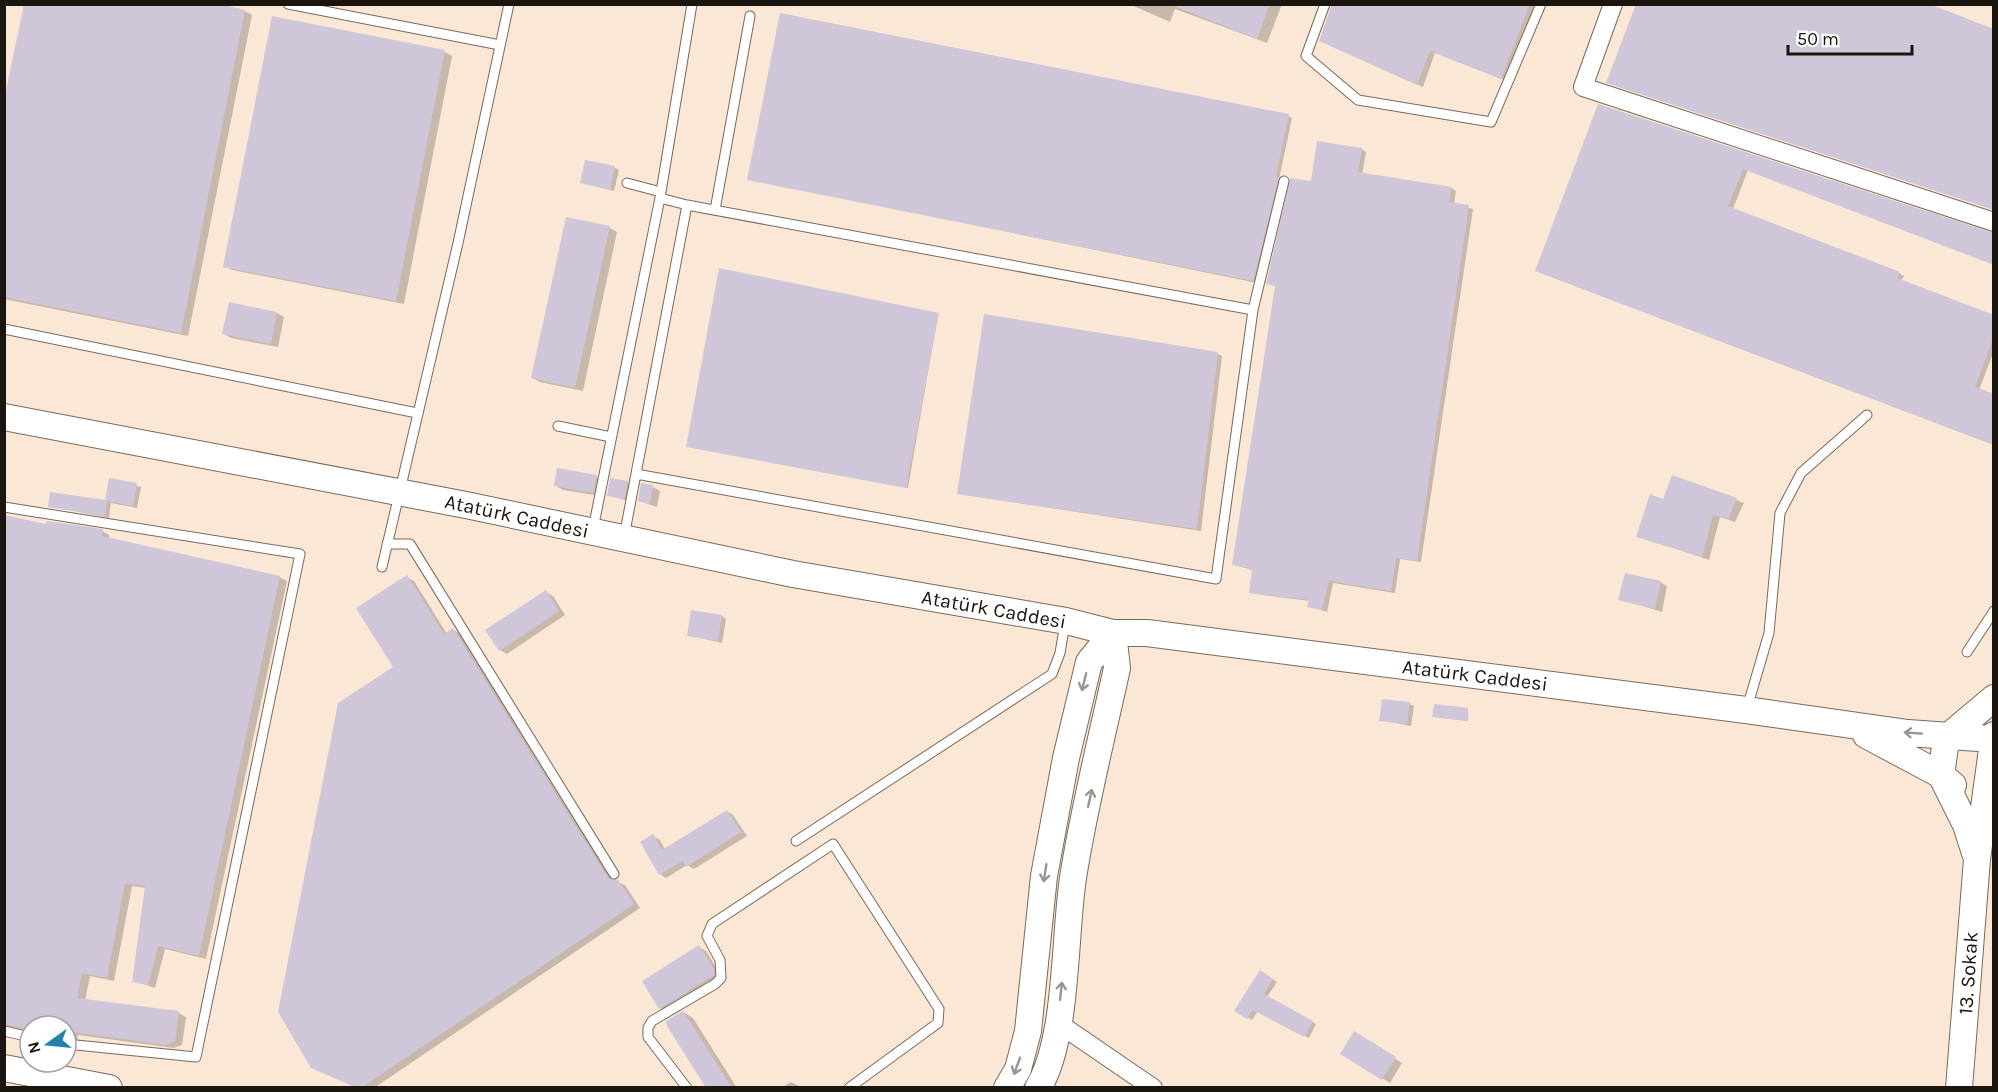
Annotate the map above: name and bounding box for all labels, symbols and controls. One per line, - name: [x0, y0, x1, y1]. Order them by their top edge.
- scale bar: [1788, 18, 1912, 56]
- text: 50 m: [1797, 28, 1839, 50]
- street label: Atatürk Caddesi: [443, 490, 591, 543]
- street label: Atatürk Caddesi: [920, 585, 1068, 634]
- street label: Atatürk Caddesi: [1401, 655, 1549, 696]
- one-way arrow: [1078, 673, 1090, 692]
- one-way arrow: [1904, 728, 1924, 739]
- one-way arrow: [1085, 789, 1096, 808]
- one-way arrow: [1039, 863, 1050, 883]
- street label: 13. Sokak: [1954, 931, 1983, 1015]
- one-way arrow: [1056, 981, 1067, 1001]
- north arrow: [18, 1014, 78, 1074]
- text: N: [23, 1040, 45, 1056]
- one-way arrow: [1011, 1056, 1022, 1075]

